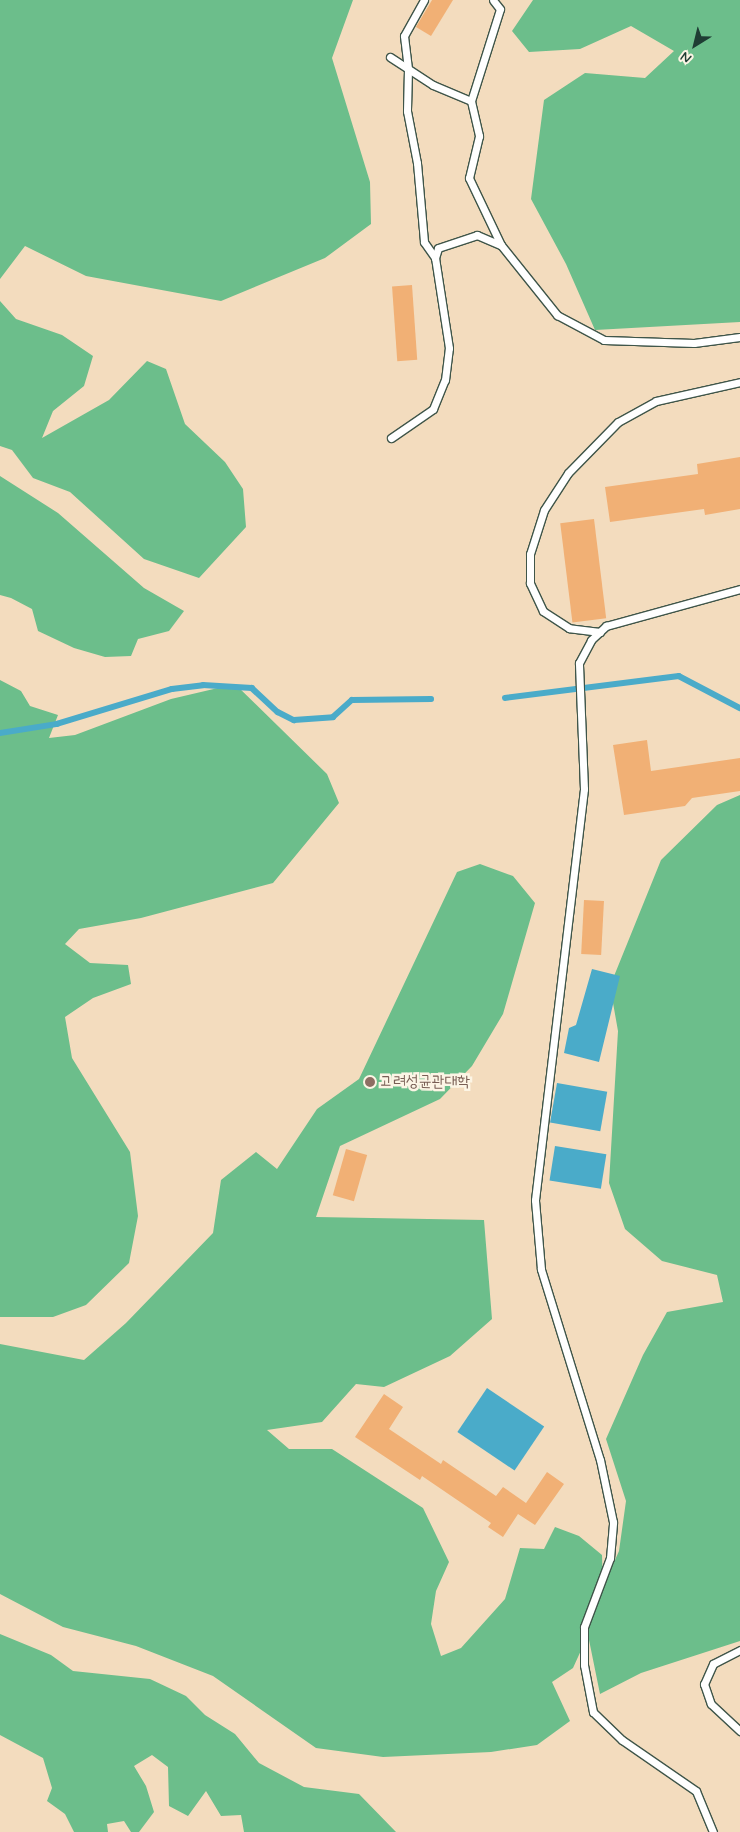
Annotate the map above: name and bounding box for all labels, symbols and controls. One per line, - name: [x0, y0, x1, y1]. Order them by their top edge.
- north arrow: [670, 20, 720, 70]
- text: N: [677, 47, 695, 67]
- place label: 고려성균관대학: [380, 1072, 470, 1092]
- marker: 고려성균관대학: [364, 1076, 376, 1088]

